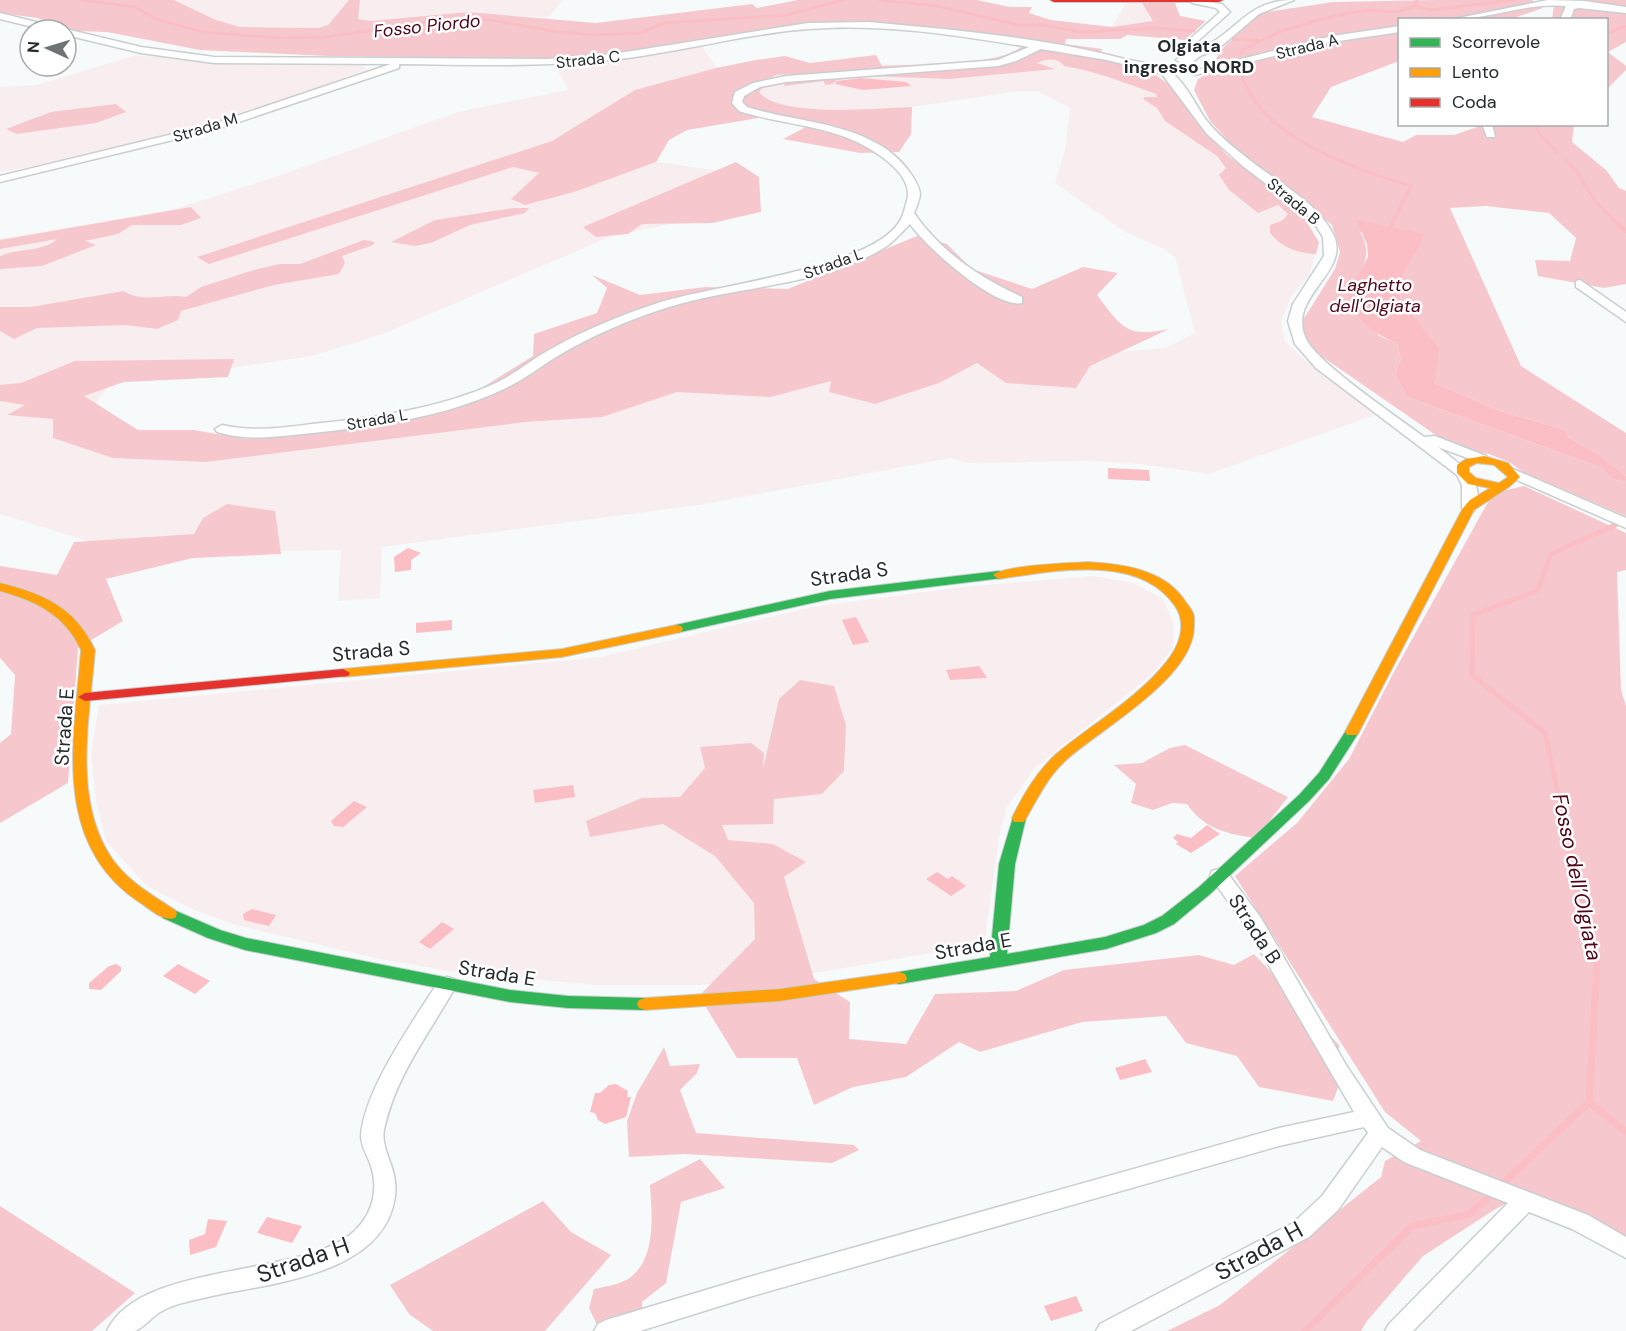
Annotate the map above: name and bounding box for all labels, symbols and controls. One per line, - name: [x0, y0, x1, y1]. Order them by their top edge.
- water label: Fosso Piordo: [372, 8, 482, 44]
- north arrow: [18, 18, 78, 78]
- legend: [1398, 18, 1608, 126]
- street label: Strada A: [1274, 28, 1341, 64]
- text: Scorrevole: [1452, 30, 1540, 54]
- district label: Olgiata ingresso NORD: [1124, 34, 1254, 79]
- text: N: [23, 40, 44, 54]
- street label: Strada C: [555, 46, 621, 73]
- text: Lento: [1452, 60, 1499, 84]
- text: Coda: [1452, 90, 1497, 114]
- street label: Strada M: [170, 108, 240, 147]
- street label: Strada B: [1263, 173, 1324, 230]
- street label: Strada L: [801, 243, 866, 284]
- water label: Laghetto dell'Olgiata: [1329, 273, 1421, 318]
- street label: Strada L: [345, 404, 409, 435]
- street label: Strada S: [809, 556, 889, 592]
- street label: Strada S: [331, 635, 411, 667]
- street label: Strada E: [48, 687, 80, 767]
- water label: Fosso dell’Olgiata: [1546, 791, 1608, 963]
- street label: Strada B: [1223, 889, 1287, 969]
- street label: Strada E: [932, 926, 1014, 966]
- street label: Strada E: [457, 954, 537, 992]
- street label: Strada H: [1209, 1214, 1308, 1287]
- street label: Strada H: [252, 1229, 353, 1290]

